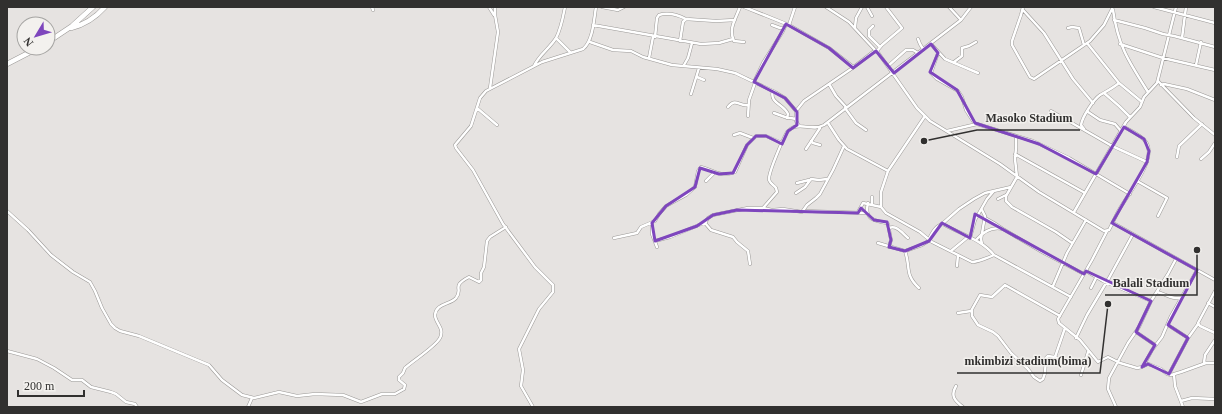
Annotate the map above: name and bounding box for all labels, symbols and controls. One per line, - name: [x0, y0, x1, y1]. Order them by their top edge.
- north arrow: [16, 16, 56, 56]
- text: N: [21, 35, 35, 49]
- callout: Masoko Stadium: [977, 106, 1080, 130]
- text: Masoko Stadium: [985, 111, 1073, 125]
- callout: Balali Stadium: [1105, 271, 1197, 295]
- text: Balali Stadium: [1113, 276, 1189, 290]
- callout: mkimbizi stadium(bima): [957, 349, 1100, 373]
- text: mkimbizi stadium(bima): [964, 354, 1092, 368]
- scale bar: [18, 372, 84, 398]
- text: 200 m: [24, 379, 55, 393]

